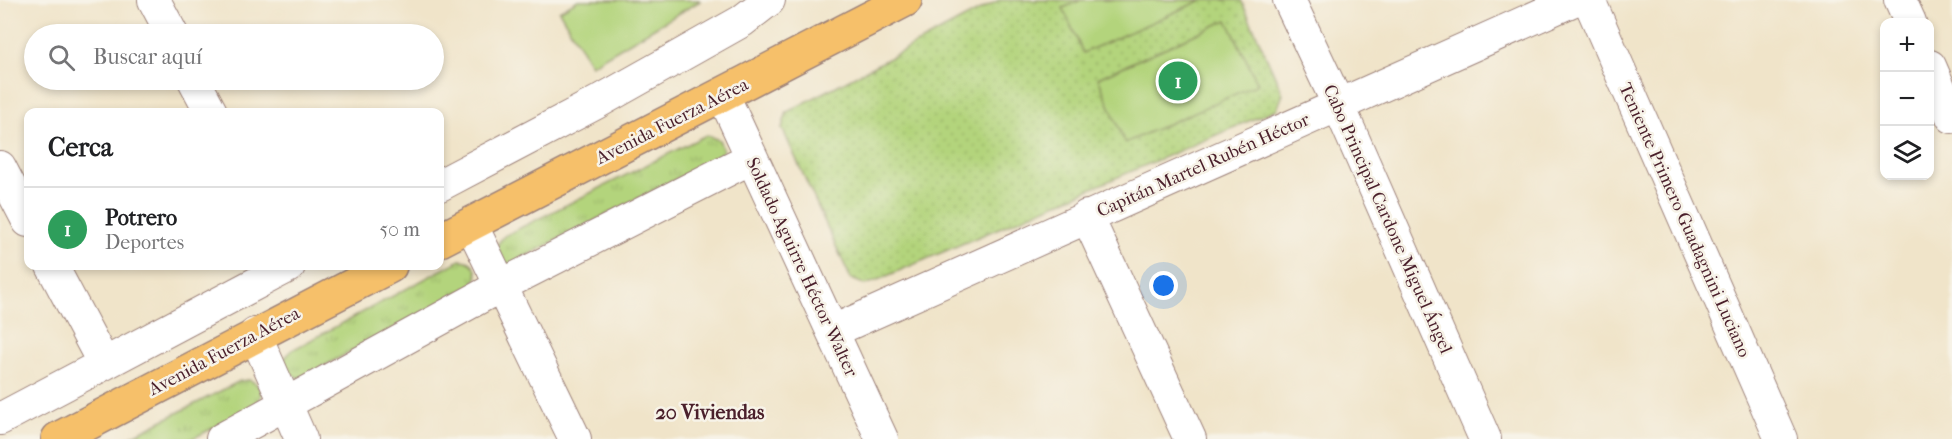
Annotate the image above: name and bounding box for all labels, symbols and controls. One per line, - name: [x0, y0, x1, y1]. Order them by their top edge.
- map controls: [1880, 18, 1934, 180]
- button: +: [1880, 18, 1934, 72]
- search box: [24, 24, 444, 90]
- icon: search: [45, 41, 78, 74]
- text: Buscar aquí: [93, 44, 202, 70]
- pin: 1: [1158, 58, 1198, 104]
- button: −: [1880, 72, 1934, 126]
- street label: Avenida Fuerza Aérea: [592, 74, 753, 169]
- street label: Teniente Primero Guadagnini Luciano: [1614, 80, 1755, 361]
- street label: Cabo Principal Cardone Miguel Ángel: [1319, 81, 1457, 357]
- street label: Capitán Martel Rubén Héctor: [1094, 109, 1313, 222]
- button: layers: [1880, 126, 1934, 180]
- text: Cerca: [48, 132, 113, 163]
- street label: Soldado Aguirre Héctor Walter: [741, 154, 862, 381]
- text: Potrero: [105, 205, 177, 231]
- text: 1: [64, 218, 71, 241]
- text: 50 m: [379, 218, 420, 241]
- text: Deportes: [105, 231, 184, 254]
- your location: [1149, 271, 1178, 300]
- street label: Avenida Fuerza Aérea: [144, 302, 304, 401]
- district label: 20 Viviendas: [656, 401, 765, 424]

